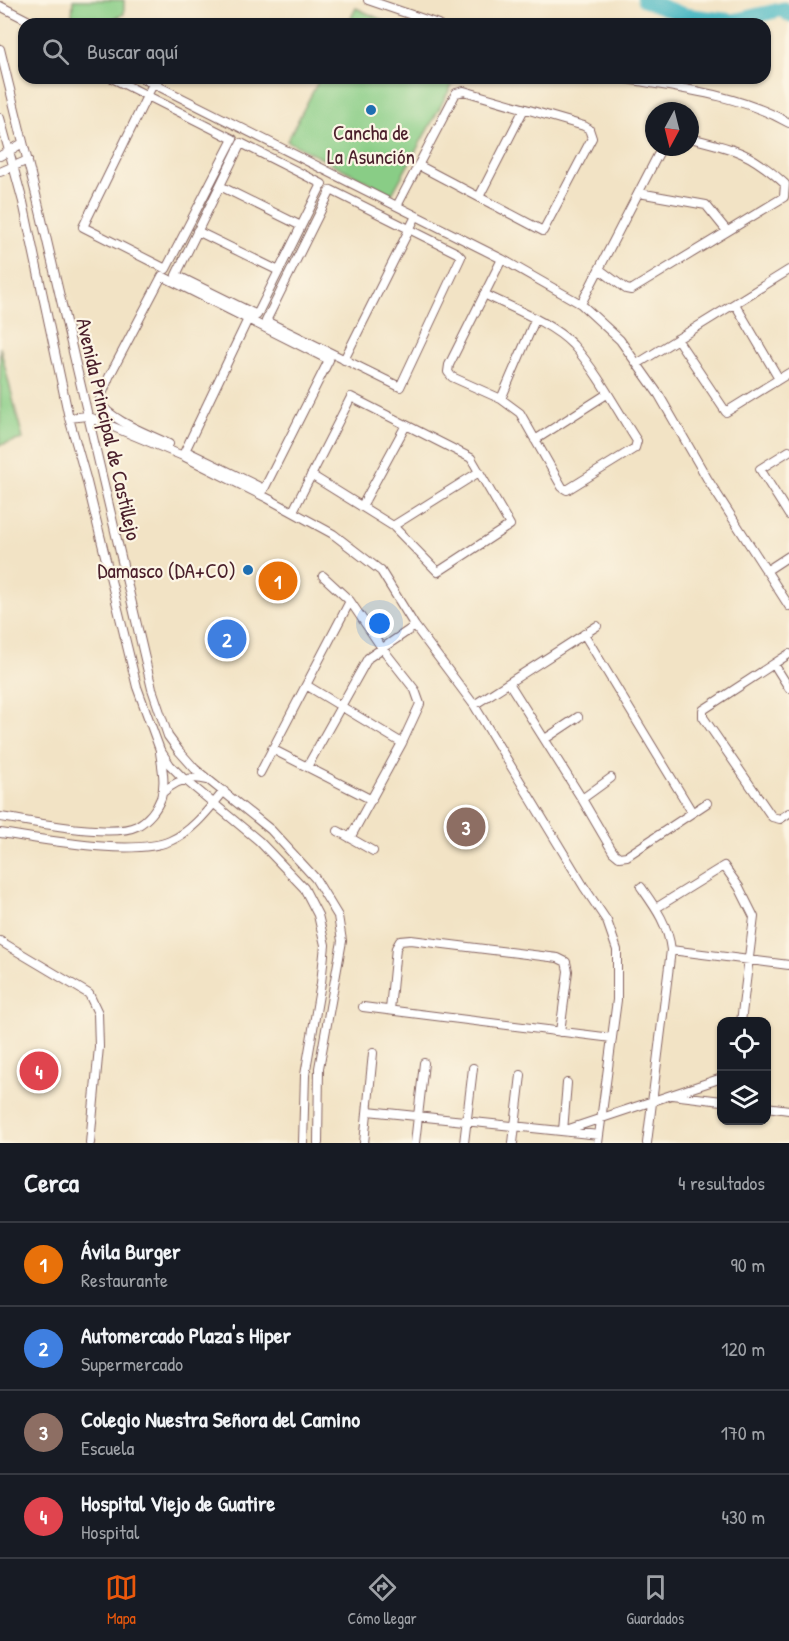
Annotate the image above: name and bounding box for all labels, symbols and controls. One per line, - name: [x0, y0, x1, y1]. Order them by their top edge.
- search box: [18, 18, 771, 84]
- icon: search: [39, 35, 72, 68]
- text: Buscar aquí: [87, 36, 179, 66]
- north arrow: [645, 102, 699, 156]
- marker: Cancha de La Asunción: [364, 103, 378, 117]
- place label: Cancha de La Asunción: [327, 118, 415, 171]
- street label: Avenida Principal de Castillejo: [69, 315, 149, 543]
- place label: Damasco (DA+CO): [98, 556, 236, 585]
- pin: 1: [258, 558, 298, 604]
- marker: Damasco (DA+CO): [241, 563, 255, 577]
- your location: [365, 609, 394, 638]
- pin: 2: [208, 616, 246, 662]
- pin: 3: [446, 804, 486, 850]
- map controls: [717, 1017, 771, 1125]
- button: locate: [717, 1017, 771, 1071]
- pin: 4: [20, 1048, 58, 1094]
- button: layers: [717, 1071, 771, 1125]
- text: Cerca: [24, 1165, 79, 1200]
- text: 4 resultados: [678, 1169, 765, 1196]
- text: Ávila Burger: [81, 1236, 180, 1266]
- text: 1: [40, 1251, 47, 1278]
- text: 90 m: [731, 1251, 765, 1278]
- text: Restaurante: [81, 1266, 168, 1293]
- text: Automercado Plaza's Hiper: [81, 1320, 291, 1350]
- text: 2: [39, 1335, 48, 1362]
- text: 120 m: [721, 1335, 765, 1362]
- text: Supermercado: [81, 1350, 183, 1377]
- text: Colegio Nuestra Señora del Camino: [81, 1404, 360, 1434]
- text: 3: [39, 1419, 48, 1446]
- text: 170 m: [721, 1419, 765, 1446]
- text: Escuela: [81, 1434, 134, 1461]
- text: Hospital Viejo de Guatire: [81, 1488, 275, 1518]
- text: 4: [40, 1503, 47, 1530]
- text: 430 m: [721, 1503, 765, 1530]
- text: Hospital: [81, 1518, 139, 1545]
- tab: Mapa: [105, 1571, 138, 1629]
- tab: Cómo llegar: [348, 1571, 417, 1629]
- tab: Guardados: [626, 1571, 684, 1629]

